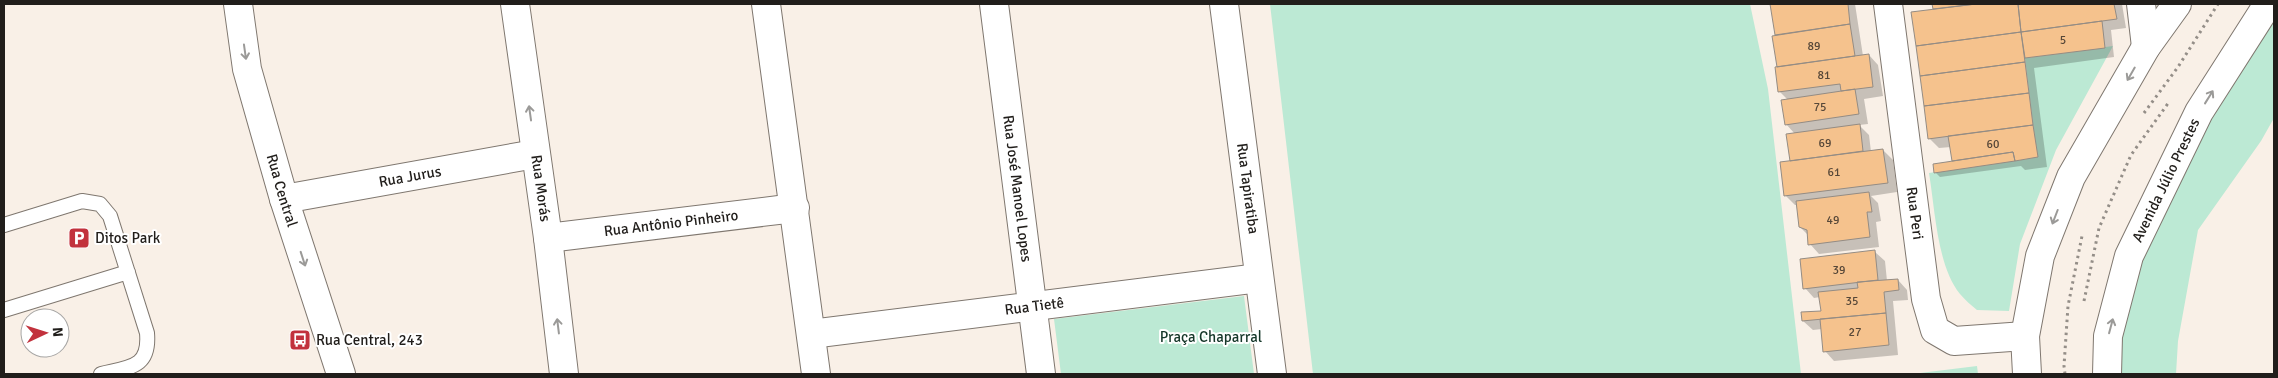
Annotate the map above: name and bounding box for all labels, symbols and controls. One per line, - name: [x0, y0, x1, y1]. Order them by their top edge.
- house number: 5: [2060, 33, 2066, 48]
- house number: 89: [1808, 39, 1820, 54]
- one-way arrow: [240, 44, 250, 60]
- one-way arrow: [2125, 66, 2135, 80]
- house number: 81: [1818, 68, 1830, 83]
- one-way arrow: [2204, 91, 2214, 105]
- house number: 75: [1814, 100, 1826, 115]
- one-way arrow: [525, 105, 535, 121]
- street label: Rua José Manoel Lopes: [999, 114, 1036, 264]
- street label: Avenida Júlio Prestes: [2128, 115, 2204, 245]
- house number: 69: [1819, 136, 1831, 151]
- house number: 60: [1987, 137, 1999, 152]
- street label: Rua Tapiratiba: [1233, 142, 1263, 235]
- street label: Rua Central: [263, 152, 301, 229]
- street label: Rua Morás: [527, 154, 555, 223]
- street label: Rua Jurus: [377, 162, 443, 191]
- house number: 61: [1828, 165, 1840, 180]
- street label: Rua Peri: [1903, 186, 1927, 241]
- street label: Rua Antônio Pinheiro: [603, 206, 739, 240]
- one-way arrow: [2050, 209, 2059, 224]
- house number: 49: [1827, 213, 1839, 228]
- parking icon: Ditos Park: [67, 226, 91, 250]
- place label: Ditos Park: [95, 229, 161, 247]
- one-way arrow: [299, 250, 309, 266]
- house number: 39: [1833, 263, 1845, 278]
- street label: Rua Tietê: [1004, 293, 1065, 319]
- house number: 35: [1846, 294, 1858, 309]
- north arrow: [20, 308, 70, 358]
- one-way arrow: [553, 318, 563, 334]
- one-way arrow: [2107, 318, 2116, 334]
- house number: 27: [1849, 325, 1861, 340]
- text: N: [49, 327, 66, 338]
- bus stop icon: Rua Central, 243: [288, 328, 312, 352]
- park label: Praça Chaparral: [1160, 328, 1262, 346]
- place label: Rua Central, 243: [316, 331, 423, 349]

